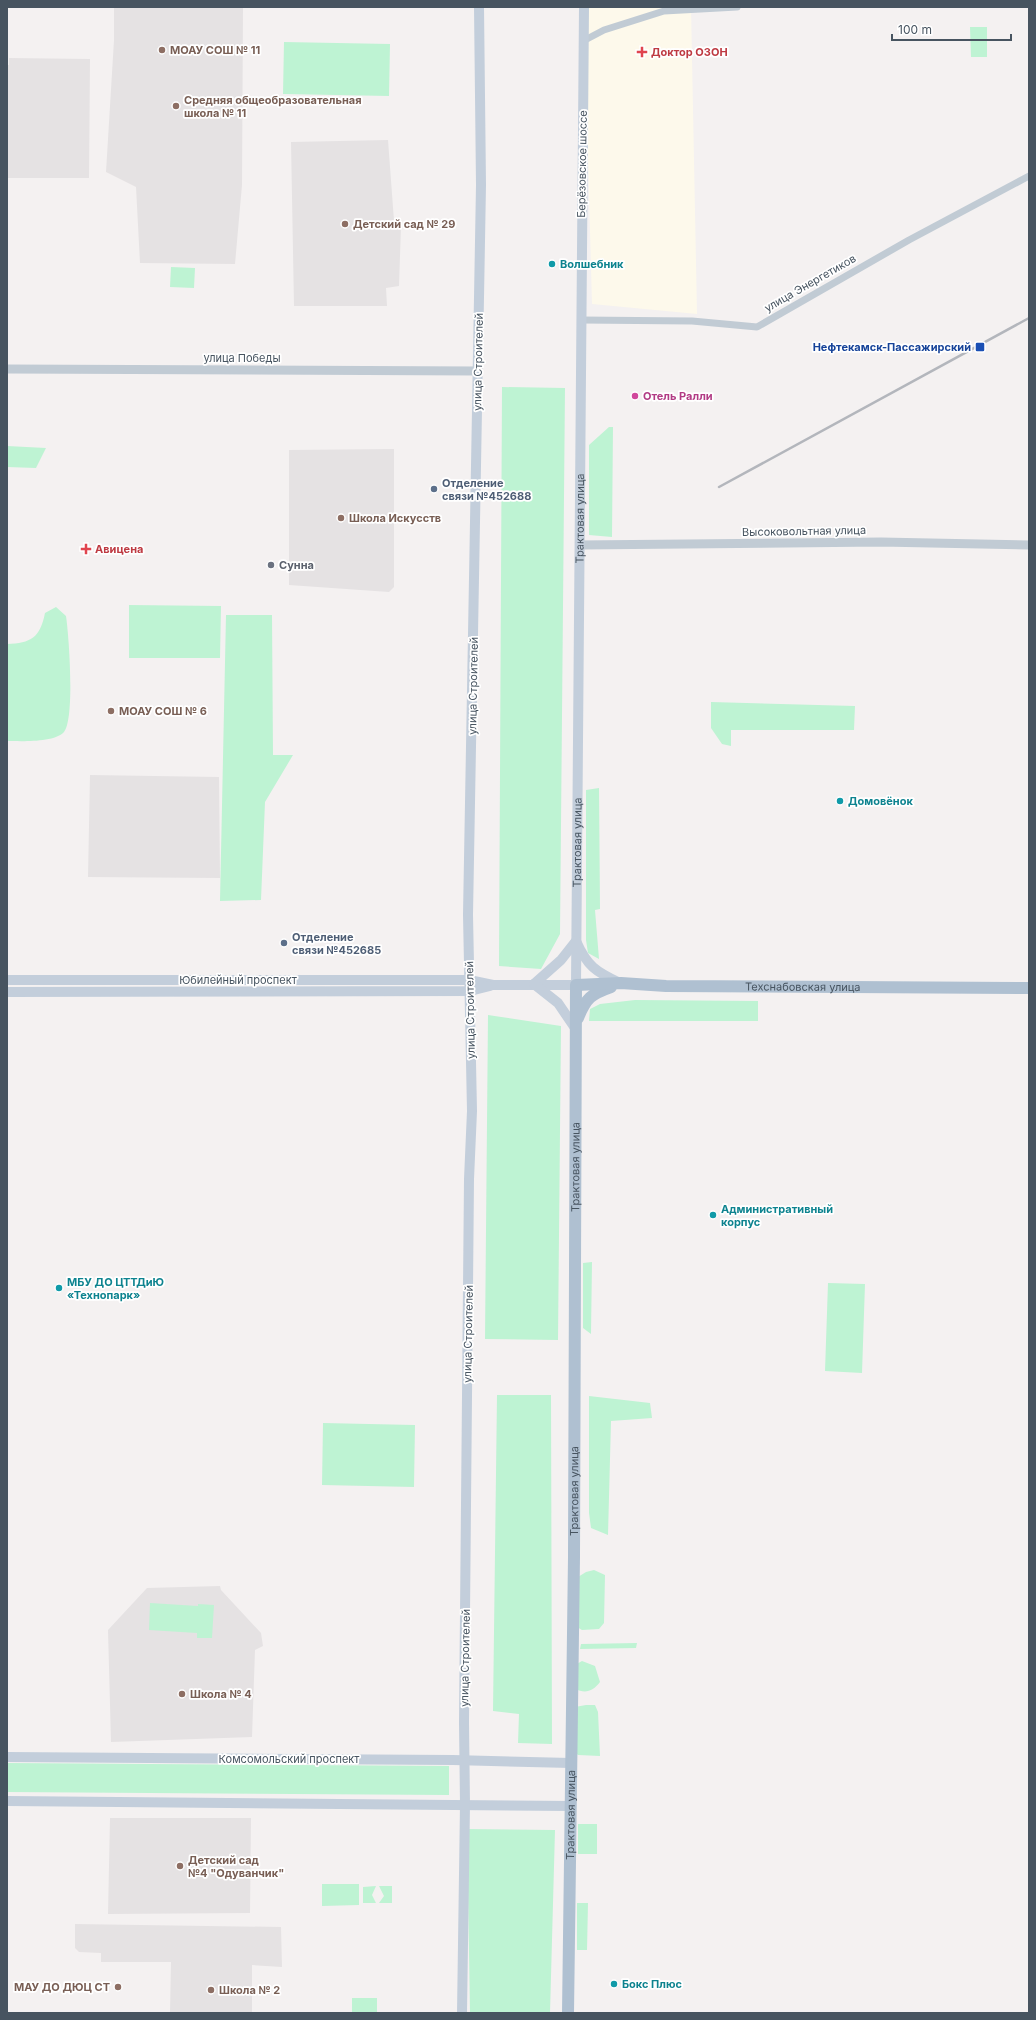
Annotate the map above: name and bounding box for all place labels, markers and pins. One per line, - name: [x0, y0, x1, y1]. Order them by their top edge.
- place label: МОАУ СОШ № 11: [170, 43, 260, 57]
- marker: МОАУ СОШ № 11: [157, 45, 167, 55]
- place label: Доктор ОЗОН: [651, 45, 728, 59]
- marker: Доктор ОЗОН: [636, 46, 648, 58]
- place label: Средняя общеобразовательная школа № 11: [184, 93, 362, 120]
- marker: Средняя общеобразовательная школа № 11: [171, 101, 181, 111]
- place label: Детский сад № 29: [353, 217, 455, 231]
- marker: Детский сад № 29: [340, 219, 350, 229]
- place label: Волшебник: [560, 257, 624, 271]
- marker: Волшебник: [547, 259, 557, 269]
- place label: Нефтекамск-Пассажирский: [813, 340, 971, 354]
- marker: Нефтекамск-Пассажирский: [974, 341, 986, 353]
- place label: Отель Ралли: [643, 389, 713, 403]
- marker: Отель Ралли: [630, 391, 640, 401]
- place label: Отделение связи №452688: [442, 476, 531, 503]
- marker: Отделение связи №452688: [429, 484, 439, 494]
- place label: Школа Искусств: [349, 511, 441, 525]
- marker: Школа Искусств: [336, 513, 346, 523]
- place label: Авицена: [95, 542, 143, 556]
- marker: Авицена: [80, 543, 92, 555]
- place label: Сунна: [279, 558, 314, 572]
- marker: Сунна: [266, 560, 276, 570]
- place label: МОАУ СОШ № 6: [119, 704, 207, 718]
- marker: МОАУ СОШ № 6: [106, 706, 116, 716]
- place label: Домовёнок: [848, 794, 913, 808]
- marker: Домовёнок: [835, 796, 845, 806]
- place label: Отделение связи №452685: [292, 930, 381, 957]
- marker: Отделение связи №452685: [279, 938, 289, 948]
- place label: Административный корпус: [721, 1202, 833, 1229]
- marker: Административный корпус: [708, 1210, 718, 1220]
- place label: МБУ ДО ЦТТДиЮ «Технопарк»: [67, 1275, 164, 1302]
- marker: МБУ ДО ЦТТДиЮ «Технопарк»: [54, 1283, 64, 1293]
- place label: Школа № 4: [190, 1687, 252, 1701]
- marker: Школа № 4: [177, 1689, 187, 1699]
- place label: Детский сад №4 "Одуванчик": [188, 1853, 284, 1880]
- marker: Детский сад №4 "Одуванчик": [175, 1861, 185, 1871]
- place label: Бокс Плюс: [622, 1977, 683, 1991]
- marker: Бокс Плюс: [609, 1979, 619, 1989]
- place label: МАУ ДО ДЮЦ СТ: [14, 1980, 110, 1994]
- marker: МАУ ДО ДЮЦ СТ: [113, 1982, 123, 1992]
- place label: Школа № 2: [219, 1983, 280, 1997]
- marker: Школа № 2: [206, 1985, 216, 1995]

